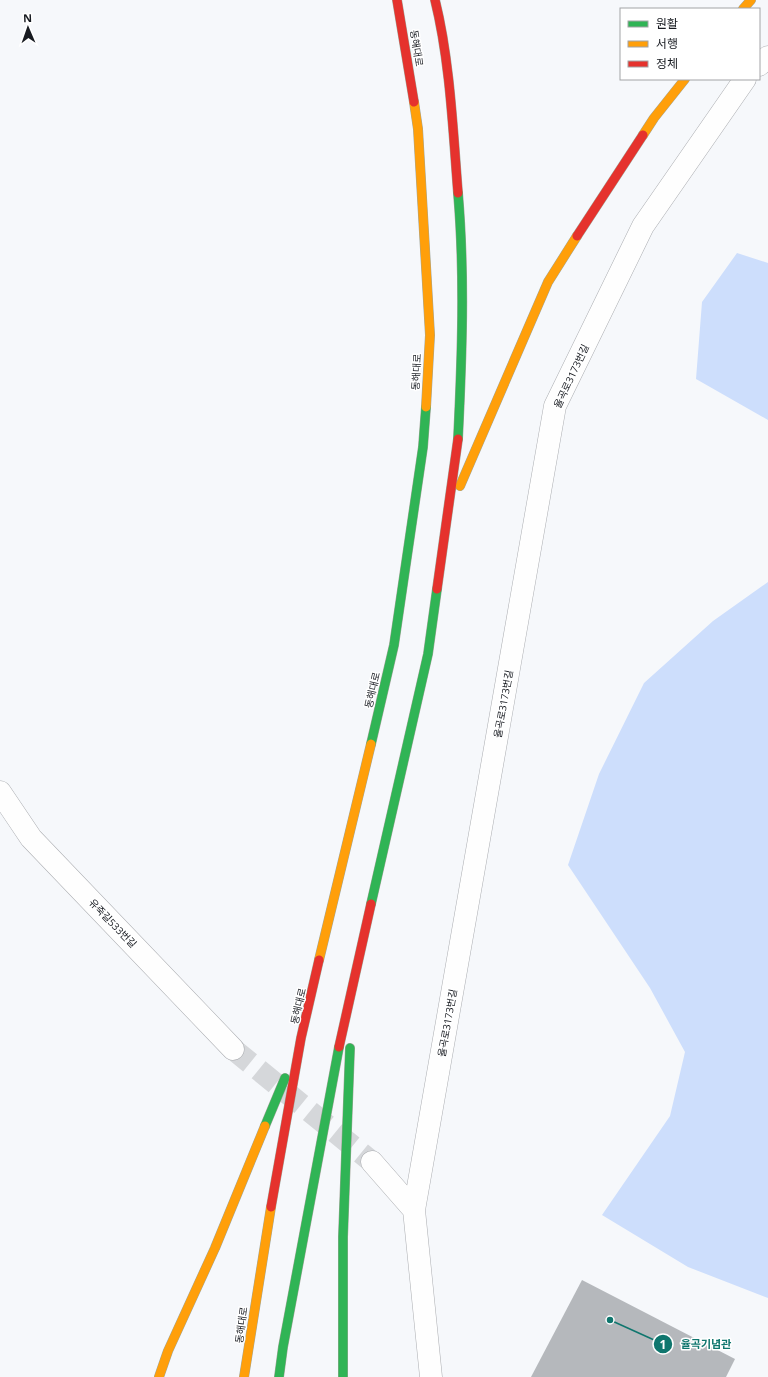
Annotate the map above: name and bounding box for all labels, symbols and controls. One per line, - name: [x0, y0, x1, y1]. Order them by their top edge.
- north arrow: [8, 8, 48, 48]
- legend: [620, 8, 760, 80]
- text: N: [23, 10, 32, 25]
- text: 원활: [656, 15, 678, 32]
- street label: 동해대로: [407, 29, 427, 67]
- text: 서행: [656, 35, 678, 52]
- text: 정체: [656, 55, 678, 72]
- street label: 율곡로3173번길: [550, 342, 592, 410]
- street label: 동해대로: [408, 353, 424, 391]
- street label: 율곡로3173번길: [490, 669, 516, 739]
- street label: 동해대로: [361, 670, 383, 710]
- street label: 유죽길533번길: [86, 895, 140, 951]
- street label: 동해대로: [287, 986, 309, 1026]
- street label: 율곡로3173번길: [434, 988, 460, 1058]
- street label: 동해대로: [232, 1306, 250, 1344]
- callout: 율곡기념관: [653, 1333, 739, 1356]
- text: 1: [660, 1336, 666, 1353]
- text: 율곡기념관: [681, 1336, 731, 1351]

